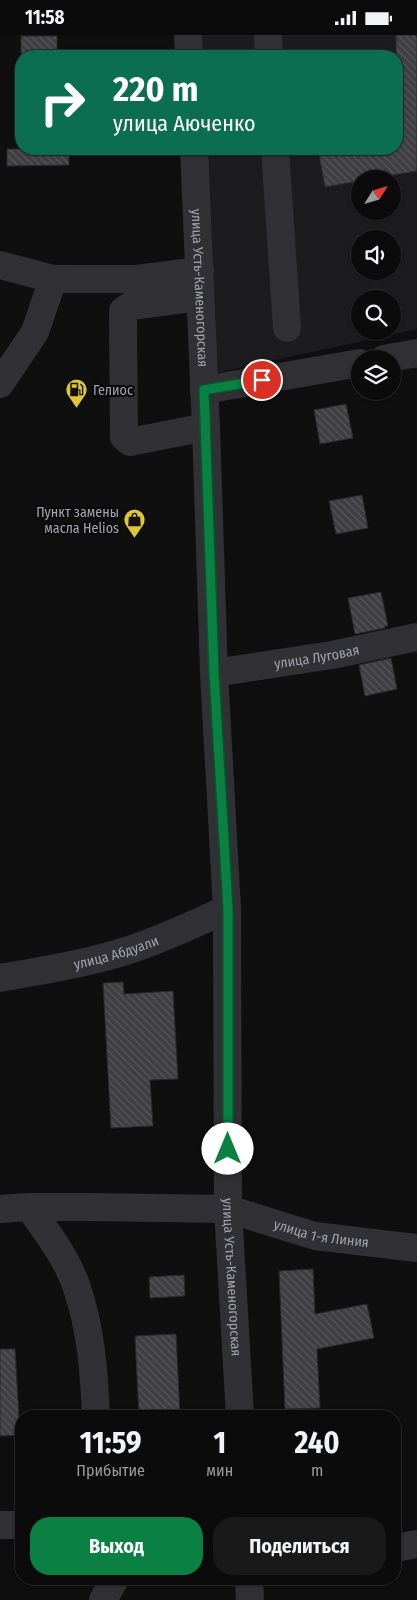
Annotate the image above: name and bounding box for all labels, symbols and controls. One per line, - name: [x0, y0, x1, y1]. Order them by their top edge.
- text: 11:58: [25, 6, 65, 29]
- text: 220 m: [113, 68, 199, 110]
- icon: right: [30, 70, 95, 135]
- text: улица Аюченко: [113, 110, 256, 137]
- north arrow: [351, 170, 401, 220]
- map controls: [351, 170, 401, 400]
- street label: улица Усть-Каменогорская: [188, 208, 211, 367]
- button: sound: [351, 230, 401, 280]
- button: search: [351, 290, 401, 340]
- button: layers: [351, 350, 401, 400]
- pin: [241, 359, 283, 401]
- icon: arrive: [248, 366, 276, 394]
- fuel station icon: Гелиос: [65, 378, 89, 409]
- place label: Гелиос: [93, 382, 133, 399]
- place label: Пункт замены масла Helios: [36, 504, 119, 537]
- shop icon: Пункт замены масла Helios: [123, 508, 147, 539]
- street label: улица Луговая: [273, 641, 361, 673]
- street label: улица Абдуали: [72, 932, 161, 973]
- position arrow: [201, 1122, 253, 1174]
- street label: улица Усть-Каменогорская: [219, 1198, 245, 1357]
- street label: улица 1-я Линия: [272, 1216, 370, 1251]
- text: 11:59: [80, 1425, 142, 1461]
- text: 1: [213, 1425, 226, 1461]
- text: 240: [295, 1425, 340, 1461]
- text: Прибытие: [76, 1461, 145, 1480]
- text: мин: [206, 1461, 233, 1480]
- text: m: [311, 1461, 323, 1480]
- button: Выход: [30, 1517, 203, 1575]
- button: Поделиться: [213, 1517, 386, 1575]

